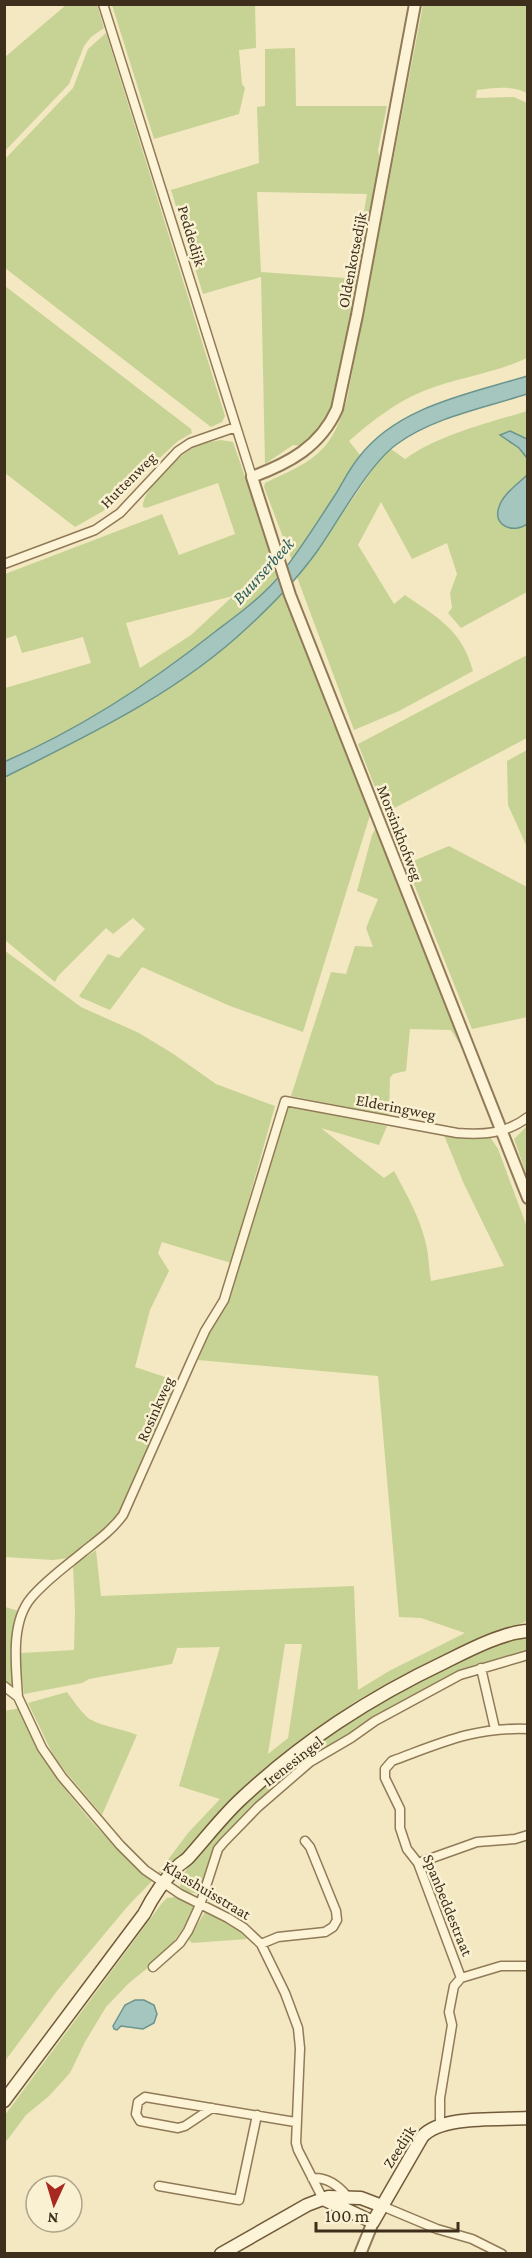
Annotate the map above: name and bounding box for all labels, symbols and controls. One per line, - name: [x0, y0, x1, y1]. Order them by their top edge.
- street label: Peddedijk: [174, 203, 209, 269]
- street label: Oldenkotsedijk: [334, 210, 371, 309]
- street label: Huttenweg: [97, 449, 160, 512]
- water label: Buurserbeek: [228, 533, 299, 608]
- street label: Morsinkhofweg: [373, 783, 426, 884]
- street label: Elderingweg: [354, 1091, 438, 1124]
- street label: Rosinkweg: [133, 1374, 178, 1445]
- street label: Irenesingel: [260, 1733, 327, 1790]
- street label: Spanbeddestraat: [419, 1852, 476, 1959]
- street label: Klaashuisstraat: [160, 1857, 254, 1923]
- street label: Zeedijk: [379, 2123, 420, 2172]
- north arrow: [24, 2174, 84, 2234]
- scale bar: [316, 2195, 458, 2233]
- text: 100 m: [325, 2206, 370, 2226]
- text: N: [47, 2210, 59, 2227]

